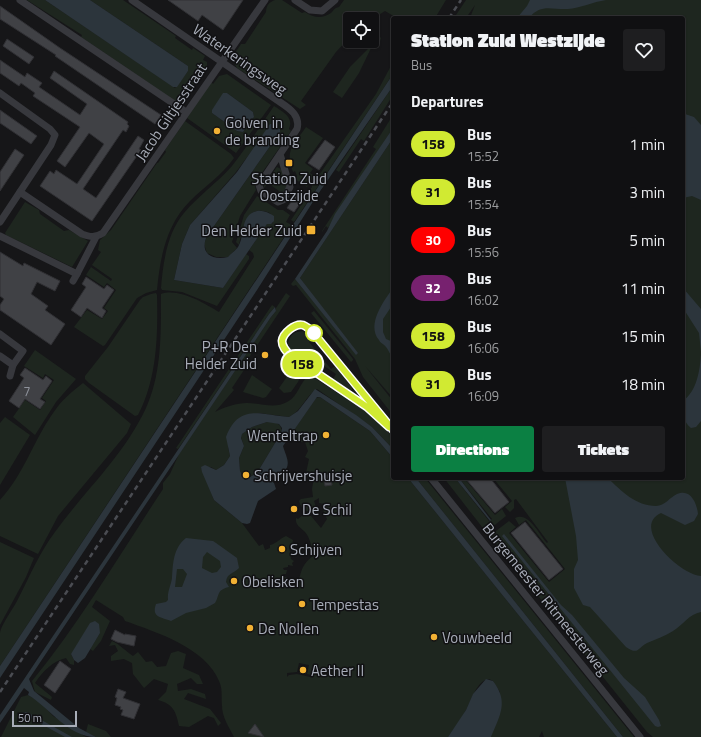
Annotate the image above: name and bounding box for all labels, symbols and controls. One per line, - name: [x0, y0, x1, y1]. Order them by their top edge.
- map controls: [343, 12, 379, 48]
- button: locate: [343, 12, 379, 48]
- street label: Waterkeringsweg: [188, 18, 292, 100]
- text: Station Zuid Westzijde: [411, 25, 605, 54]
- button: heart: [623, 29, 665, 71]
- text: Bus: [411, 55, 432, 75]
- street label: Jacob Giltjesstraat: [130, 58, 213, 166]
- text: Departures: [411, 90, 484, 113]
- place label: Golven in de branding: [225, 111, 300, 151]
- text: Bus: [467, 123, 492, 146]
- marker: Golven in de branding: [212, 126, 222, 136]
- text: 158: [421, 133, 445, 154]
- text: 1 min: [629, 133, 665, 156]
- text: 15:52: [467, 146, 499, 166]
- marker: Station Zuid Oostzijde: [284, 158, 294, 168]
- place label: Station Zuid Oostzijde: [251, 167, 327, 207]
- text: Bus: [467, 171, 492, 194]
- text: 31: [425, 181, 441, 202]
- text: 3 min: [629, 181, 665, 204]
- text: 15:54: [467, 194, 499, 214]
- place label: Den Helder Zuid: [201, 219, 302, 242]
- text: Bus: [467, 219, 492, 242]
- marker: Den Helder Zuid: [305, 224, 317, 236]
- text: 30: [425, 229, 441, 250]
- text: 5 min: [629, 229, 665, 252]
- text: 15:56: [467, 242, 499, 262]
- text: Bus: [467, 267, 492, 290]
- text: 32: [425, 277, 441, 298]
- text: 11 min: [621, 277, 665, 300]
- text: 16:02: [467, 290, 499, 310]
- text: Bus: [467, 315, 492, 338]
- unlabelled marker: [305, 324, 323, 342]
- text: 158: [421, 325, 445, 346]
- text: 15 min: [621, 325, 665, 348]
- place label: P+R Den Helder Zuid: [185, 335, 257, 375]
- text: 16:06: [467, 338, 499, 358]
- marker: P+R Den Helder Zuid: [260, 350, 270, 360]
- line badge: 158: [279, 351, 325, 377]
- text: 158: [290, 353, 314, 374]
- text: Bus: [467, 363, 492, 386]
- text: 31: [425, 373, 441, 394]
- text: 18 min: [621, 373, 665, 396]
- house number: 7: [23, 381, 31, 401]
- text: 16:09: [467, 386, 499, 406]
- place label: Wenteltrap: [247, 424, 318, 447]
- button: Directions: [411, 426, 534, 472]
- button: Tickets: [542, 426, 665, 472]
- marker: Wenteltrap: [321, 430, 331, 440]
- place label: Schrijvershuisje: [254, 464, 352, 487]
- marker: Schrijvershuisje: [241, 470, 251, 480]
- place label: De Schil: [302, 498, 352, 521]
- marker: De Schil: [289, 504, 299, 514]
- street label: Burgemeester Ritmeesterweg: [477, 518, 615, 681]
- place label: Schijven: [290, 538, 342, 561]
- marker: Schijven: [277, 544, 287, 554]
- place label: Obelisken: [242, 570, 304, 593]
- marker: Obelisken: [229, 576, 239, 586]
- place label: Tempestas: [310, 593, 379, 616]
- marker: Tempestas: [297, 599, 307, 609]
- place label: De Nollen: [258, 617, 319, 640]
- marker: De Nollen: [245, 623, 255, 633]
- place label: Vouwbeeld: [442, 626, 512, 649]
- marker: Vouwbeeld: [429, 632, 439, 642]
- place label: Aether II: [311, 659, 364, 682]
- marker: Aether II: [298, 665, 308, 675]
- scale bar: [12, 709, 77, 728]
- text: 50 m: [18, 710, 42, 726]

